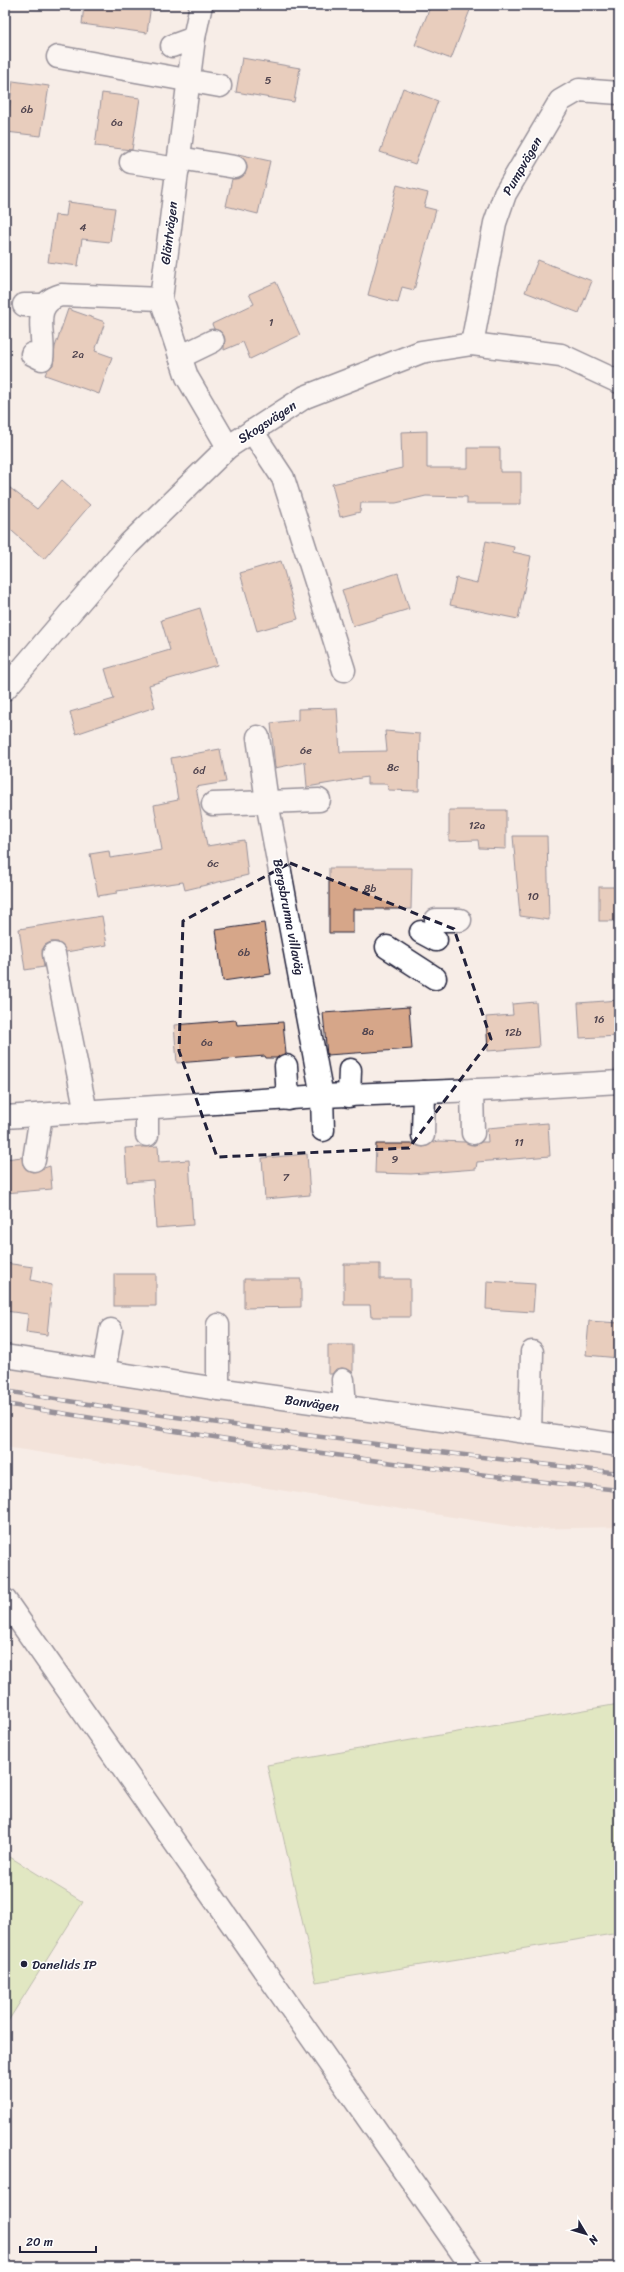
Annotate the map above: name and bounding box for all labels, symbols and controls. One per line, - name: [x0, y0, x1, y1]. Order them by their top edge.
- house number: 5: [265, 71, 272, 90]
- house number: 6b: [21, 100, 33, 119]
- house number: 6a: [111, 113, 123, 132]
- street label: Pumpvägen: [496, 132, 548, 200]
- street label: Gläntvägen: [154, 200, 184, 266]
- house number: 4: [80, 218, 87, 237]
- house number: 1: [269, 313, 274, 332]
- house number: 2a: [72, 345, 84, 364]
- street label: Skogsvägen: [233, 394, 301, 450]
- house number: 6e: [300, 741, 312, 760]
- house number: 8c: [387, 758, 400, 777]
- house number: 6d: [193, 761, 206, 780]
- house number: 12a: [469, 816, 486, 835]
- house number: 6c: [207, 854, 219, 873]
- street label: Bergsbrunna villaväg: [266, 857, 312, 978]
- house number: 8b: [364, 879, 376, 898]
- house number: 10: [527, 887, 539, 906]
- house number: 6b: [238, 943, 250, 962]
- house number: 16: [594, 1010, 604, 1029]
- house number: 8a: [362, 1022, 375, 1041]
- house number: 12b: [504, 1023, 522, 1042]
- house number: 6a: [201, 1033, 213, 1052]
- house number: 11: [514, 1133, 524, 1152]
- house number: 9: [392, 1150, 399, 1169]
- house number: 7: [283, 1168, 290, 1187]
- street label: Banvägen: [283, 1388, 341, 1418]
- place label: Danelids IP: [32, 1953, 97, 1976]
- marker: Danelids IP: [19, 1959, 29, 1969]
- north arrow: [566, 2214, 606, 2254]
- scale bar: [20, 2228, 96, 2254]
- text: N: [583, 2230, 604, 2249]
- text: 20 m: [26, 2231, 53, 2253]

